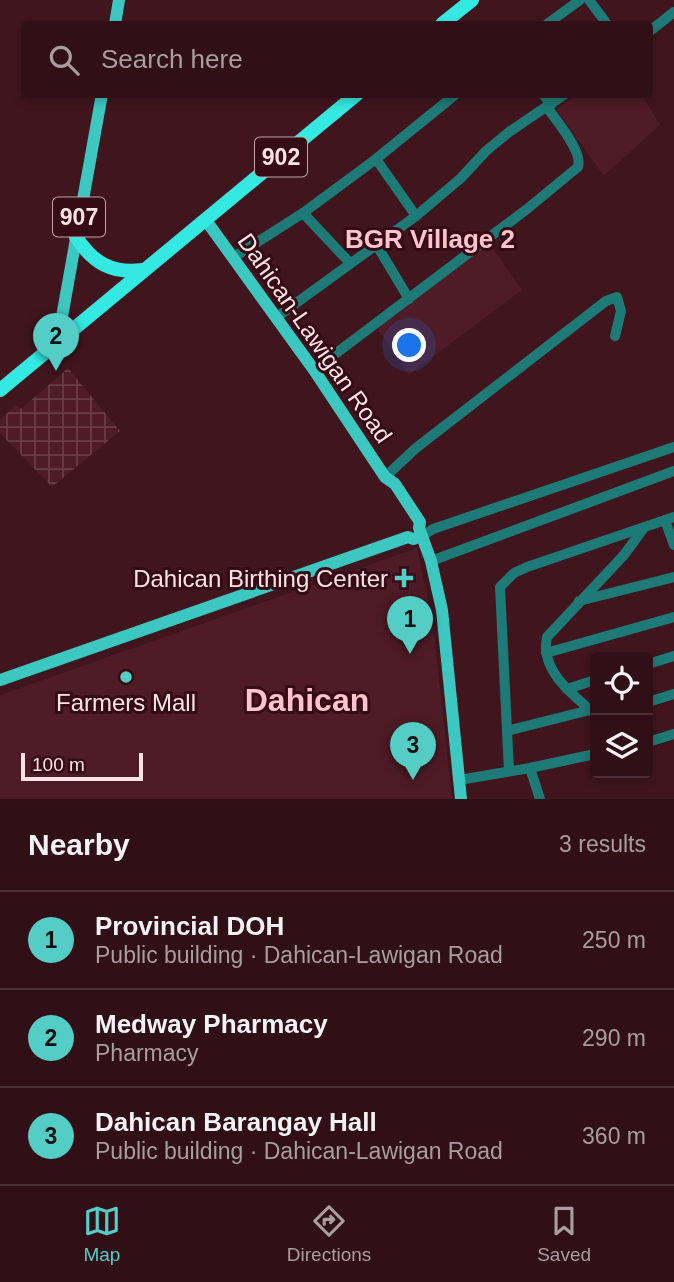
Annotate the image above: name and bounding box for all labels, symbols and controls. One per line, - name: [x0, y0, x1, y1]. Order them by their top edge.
- search box: [21, 21, 653, 98]
- icon: search: [45, 41, 83, 79]
- text: Search here: [101, 44, 243, 74]
- road number: 902: [255, 138, 307, 176]
- road number: 907: [53, 198, 105, 236]
- district label: BGR Village 2: [345, 224, 515, 254]
- street label: Dahican-Lawigan Road: [232, 228, 398, 448]
- pin: 2: [33, 313, 79, 371]
- your location: [392, 328, 426, 362]
- place label: Dahican Birthing Center: [133, 565, 388, 592]
- marker: Dahican Birthing Center: [394, 568, 414, 588]
- pin: 1: [387, 596, 433, 654]
- map controls: [590, 652, 653, 778]
- button: locate: [590, 652, 653, 715]
- marker: Farmers Mall: [118, 669, 134, 685]
- district label: Dahican: [245, 682, 369, 718]
- place label: Farmers Mall: [56, 689, 196, 716]
- button: layers: [590, 715, 653, 778]
- pin: 3: [390, 722, 436, 780]
- scale bar: [21, 750, 144, 782]
- text: 100 m: [32, 754, 85, 775]
- text: Nearby: [28, 828, 130, 861]
- text: 3 results: [559, 831, 646, 857]
- text: Provincial DOH: [95, 911, 284, 941]
- text: 1: [45, 927, 57, 953]
- text: 250 m: [582, 927, 646, 953]
- text: Public building · Dahican-Lawigan Road: [95, 942, 503, 968]
- text: Medway Pharmacy: [95, 1009, 328, 1039]
- text: 2: [45, 1025, 57, 1051]
- text: 290 m: [582, 1025, 646, 1051]
- text: Pharmacy: [95, 1040, 199, 1066]
- text: Dahican Barangay Hall: [95, 1107, 377, 1137]
- text: 3: [45, 1123, 57, 1149]
- text: 360 m: [582, 1123, 646, 1149]
- text: Public building · Dahican-Lawigan Road: [95, 1138, 503, 1164]
- tab: Map: [83, 1202, 121, 1266]
- tab: Directions: [287, 1202, 371, 1266]
- tab: Saved: [537, 1202, 591, 1266]

